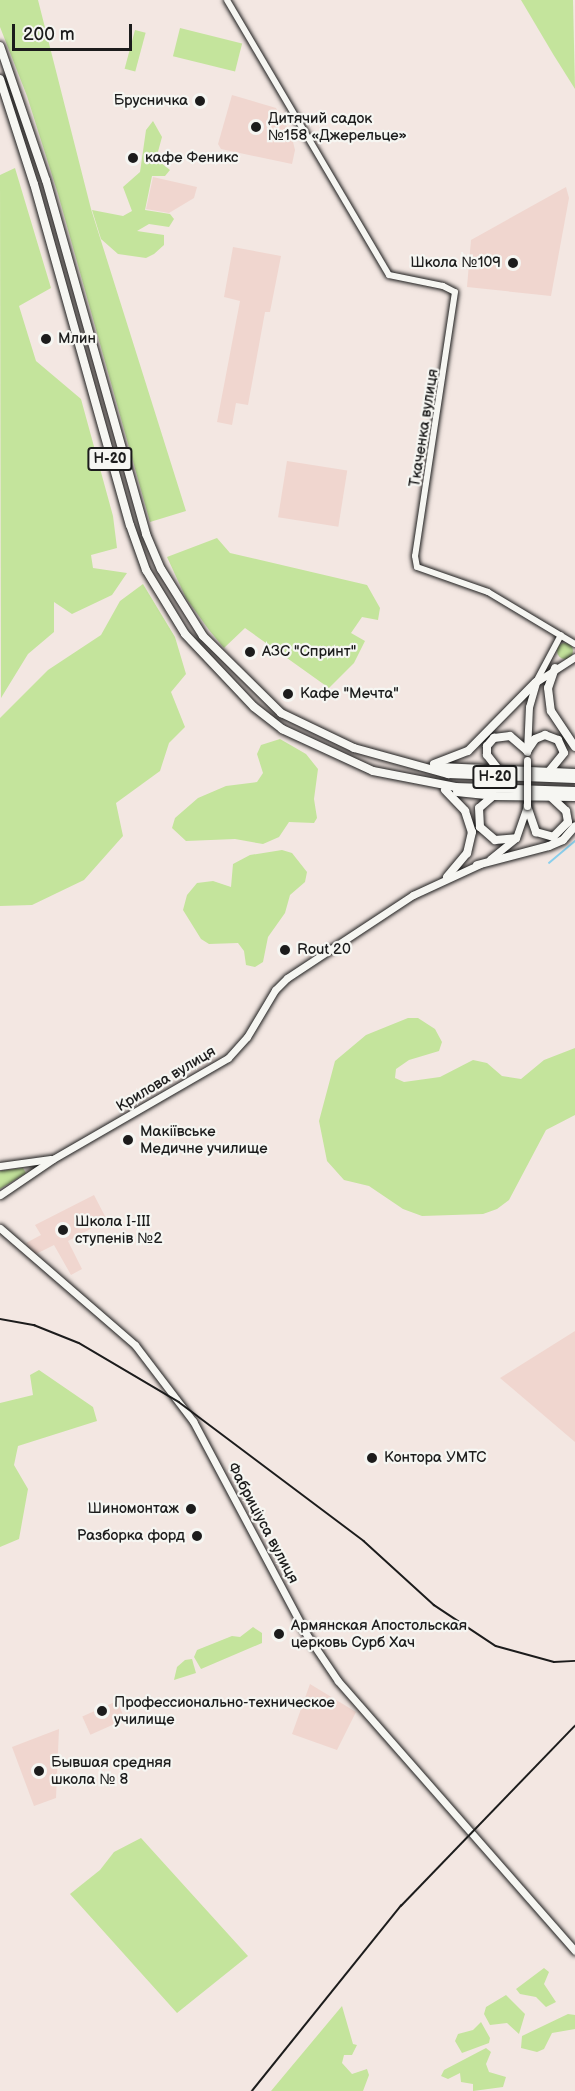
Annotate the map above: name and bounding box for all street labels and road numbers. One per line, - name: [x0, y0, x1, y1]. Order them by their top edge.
- street label: Ткаченка вулиця: [406, 368, 442, 488]
- road number: Н-20: [86, 448, 134, 470]
- road number: Н-20: [471, 766, 519, 788]
- street label: Крилова вулиця: [113, 1042, 219, 1116]
- street label: Фабриціуса вулиця: [224, 1460, 302, 1586]

